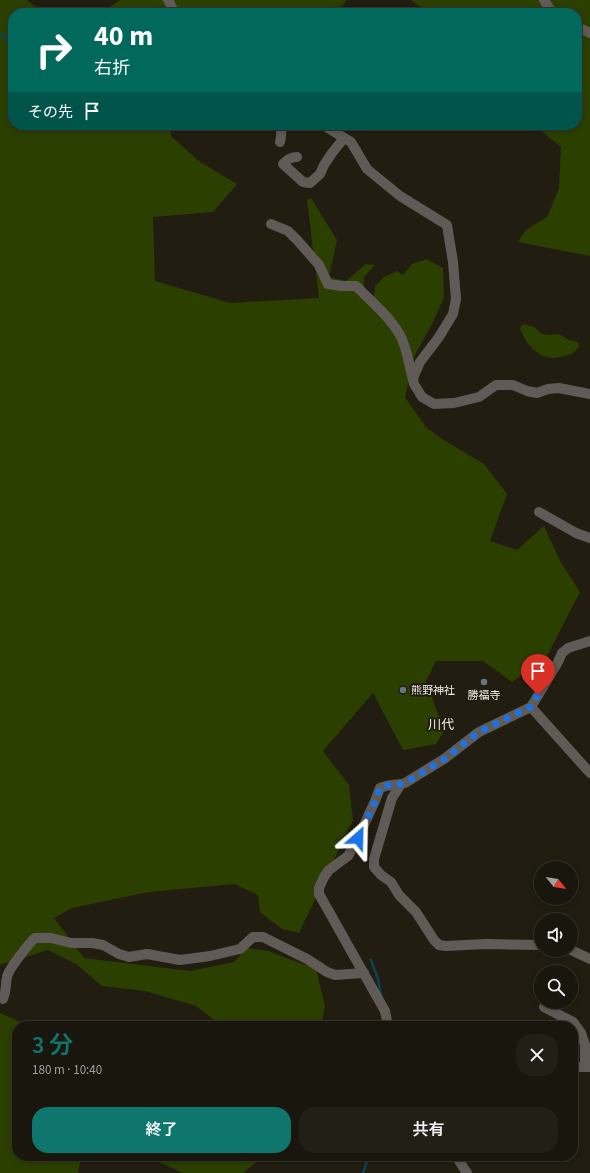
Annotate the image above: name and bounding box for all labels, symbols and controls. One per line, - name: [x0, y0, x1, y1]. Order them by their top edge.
- text: 40 m: [94, 16, 153, 56]
- icon: right: [28, 24, 80, 76]
- text: 右折: [94, 56, 130, 81]
- icon: arrive: [81, 100, 103, 122]
- text: その先: [28, 102, 73, 123]
- pin: [521, 654, 555, 695]
- icon: arrive: [527, 660, 549, 682]
- marker: 勝福寺: [479, 677, 489, 687]
- place label: 熊野神社: [411, 683, 455, 698]
- marker: 熊野神社: [398, 685, 408, 695]
- place label: 勝福寺: [468, 688, 501, 703]
- district label: 川代: [428, 716, 454, 734]
- position arrow: [337, 817, 379, 859]
- north arrow: [534, 861, 578, 905]
- map controls: [534, 861, 578, 1009]
- button: sound: [534, 913, 578, 957]
- button: search: [534, 965, 578, 1009]
- text: 3 分: [32, 1028, 73, 1063]
- button: close: [516, 1034, 558, 1076]
- text: 180 m · 10:40: [32, 1061, 102, 1079]
- button: 終了: [32, 1107, 291, 1153]
- button: 共有: [299, 1107, 558, 1153]

